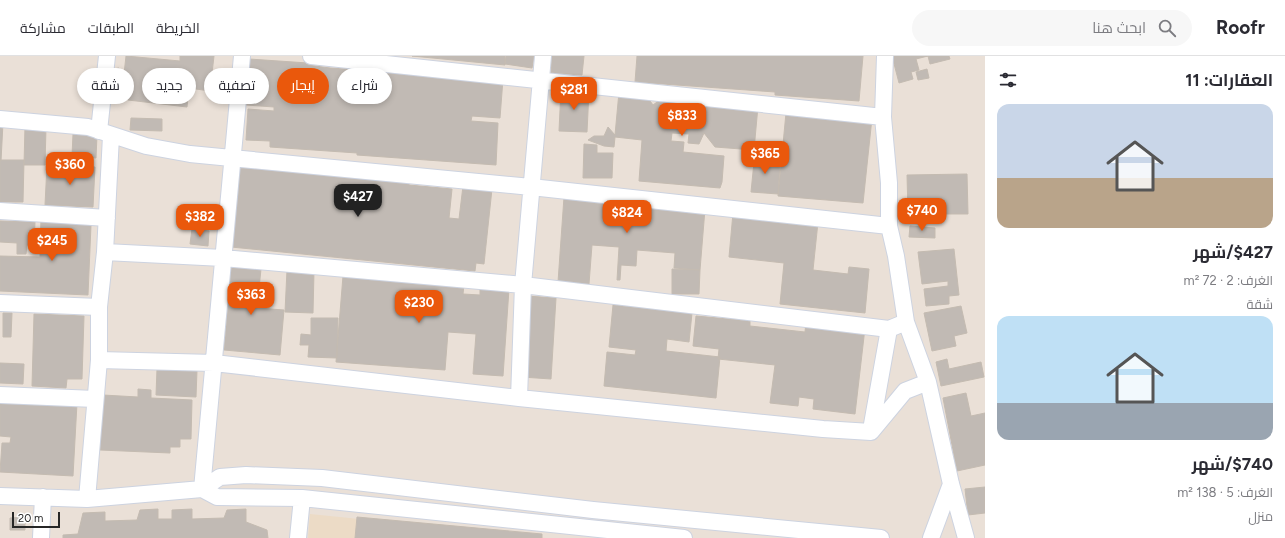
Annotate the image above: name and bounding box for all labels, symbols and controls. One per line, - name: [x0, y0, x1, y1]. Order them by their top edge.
- search box: [912, 10, 1192, 46]
- text: Roofr: [1216, 16, 1265, 39]
- icon: search: [1156, 17, 1178, 39]
- text: ابحث هنا: [1092, 19, 1146, 37]
- text: مشاركة: [20, 20, 66, 37]
- text: الطبقات: [88, 20, 134, 37]
- text: الخريطة: [156, 20, 200, 37]
- chip: شقة: [77, 68, 134, 104]
- chip: جديد: [142, 68, 196, 104]
- chip: تصفية: [204, 68, 269, 104]
- chip: إيجار: [277, 68, 329, 104]
- chip: شراء: [337, 68, 392, 104]
- icon: filters: [997, 69, 1019, 91]
- text: العقارات: 11: [1185, 70, 1273, 90]
- pin: $281: [550, 77, 598, 111]
- text: $281: [560, 82, 588, 97]
- pin: $833: [658, 103, 706, 137]
- text: $833: [667, 108, 697, 123]
- icon: home: [1099, 130, 1171, 202]
- pin: $365: [741, 141, 789, 175]
- text: $365: [750, 146, 780, 161]
- pin: $360: [46, 152, 94, 186]
- text: $360: [55, 157, 85, 172]
- pin: $427: [334, 184, 382, 218]
- text: $427: [343, 189, 373, 204]
- pin: $740: [898, 198, 946, 232]
- pin: $824: [603, 200, 651, 234]
- text: $740: [906, 203, 938, 218]
- pin: $382: [176, 204, 224, 238]
- text: $824: [612, 205, 642, 220]
- text: $382: [185, 209, 215, 224]
- pin: $245: [28, 228, 76, 262]
- text: $245: [37, 233, 67, 248]
- text: $427/شهر: [1193, 242, 1273, 262]
- text: الغرف: 2 · 72 m²: [1184, 273, 1273, 288]
- pin: $363: [227, 282, 275, 316]
- text: $363: [236, 287, 266, 302]
- pin: $230: [395, 290, 443, 324]
- text: $230: [404, 295, 434, 310]
- text: شقة: [1246, 297, 1273, 312]
- icon: home: [1099, 342, 1171, 414]
- text: $740/شهر: [1192, 454, 1273, 474]
- text: الغرف: 5 · 138 m²: [1177, 485, 1273, 500]
- text: منزل: [1248, 509, 1273, 524]
- scale bar: [12, 510, 60, 529]
- text: 20 m: [18, 512, 43, 525]

